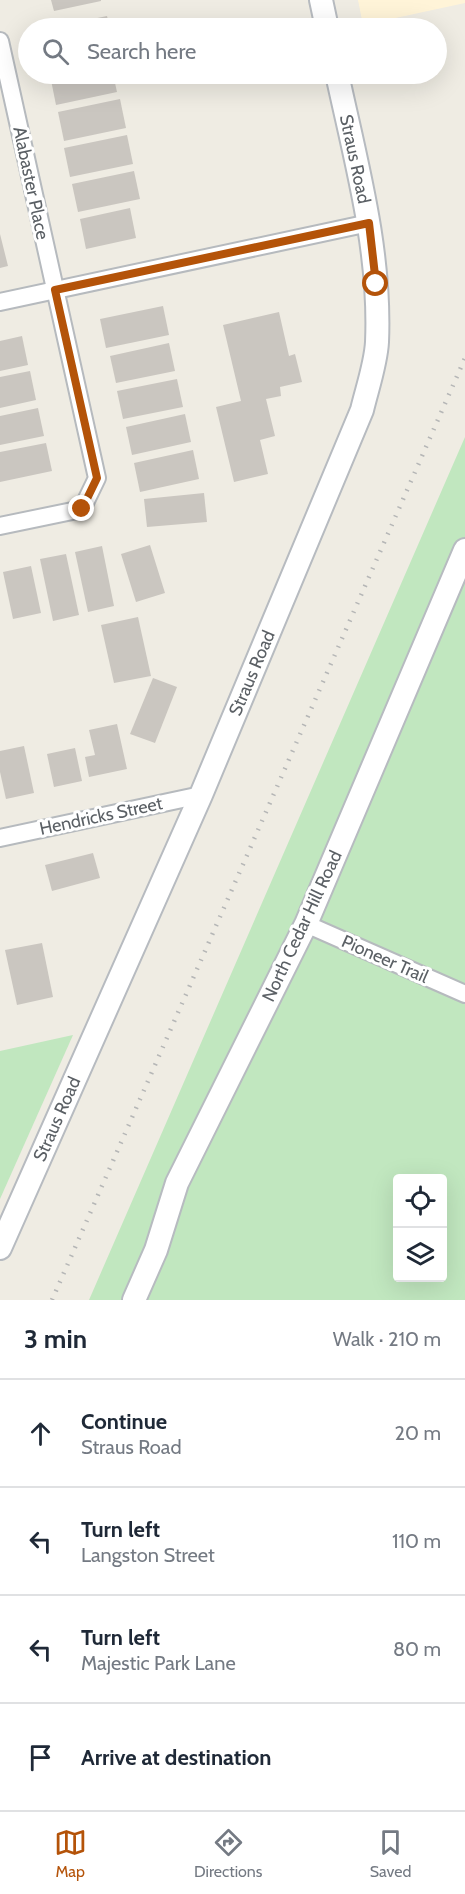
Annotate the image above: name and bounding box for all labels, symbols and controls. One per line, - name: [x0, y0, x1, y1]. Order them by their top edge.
- search box: [18, 18, 447, 84]
- icon: search: [39, 35, 72, 68]
- text: Search here: [87, 38, 196, 65]
- street label: Straus Road: [335, 112, 375, 206]
- street label: Alabaster Place: [8, 124, 54, 242]
- route start: [362, 270, 388, 296]
- route end: [68, 495, 94, 521]
- street label: Straus Road: [224, 627, 280, 719]
- street label: Hendricks Street: [37, 792, 165, 840]
- street label: North Cedar Hill Road: [257, 847, 347, 1005]
- street label: Pioneer Trail: [338, 930, 432, 988]
- street label: Straus Road: [29, 1073, 85, 1165]
- map controls: [393, 1174, 447, 1282]
- button: locate: [393, 1174, 447, 1228]
- button: layers: [393, 1228, 447, 1282]
- text: 3 min: [24, 1323, 87, 1355]
- text: Walk · 210 m: [333, 1327, 441, 1351]
- text: Continue: [81, 1408, 167, 1435]
- icon: ahead: [24, 1417, 57, 1450]
- text: 20 m: [395, 1421, 441, 1445]
- text: Straus Road: [81, 1435, 182, 1459]
- text: Turn left: [81, 1516, 160, 1543]
- icon: left: [24, 1525, 57, 1558]
- text: 110 m: [392, 1529, 441, 1553]
- text: Langston Street: [81, 1543, 215, 1567]
- text: Turn left: [81, 1624, 160, 1651]
- icon: left: [24, 1633, 57, 1666]
- text: 80 m: [393, 1637, 441, 1661]
- text: Majestic Park Lane: [81, 1651, 236, 1675]
- icon: arrive: [24, 1741, 57, 1774]
- text: Arrive at destination: [81, 1744, 271, 1771]
- tab: Map: [54, 1826, 87, 1881]
- tab: Directions: [194, 1826, 262, 1881]
- tab: Saved: [370, 1826, 411, 1881]

